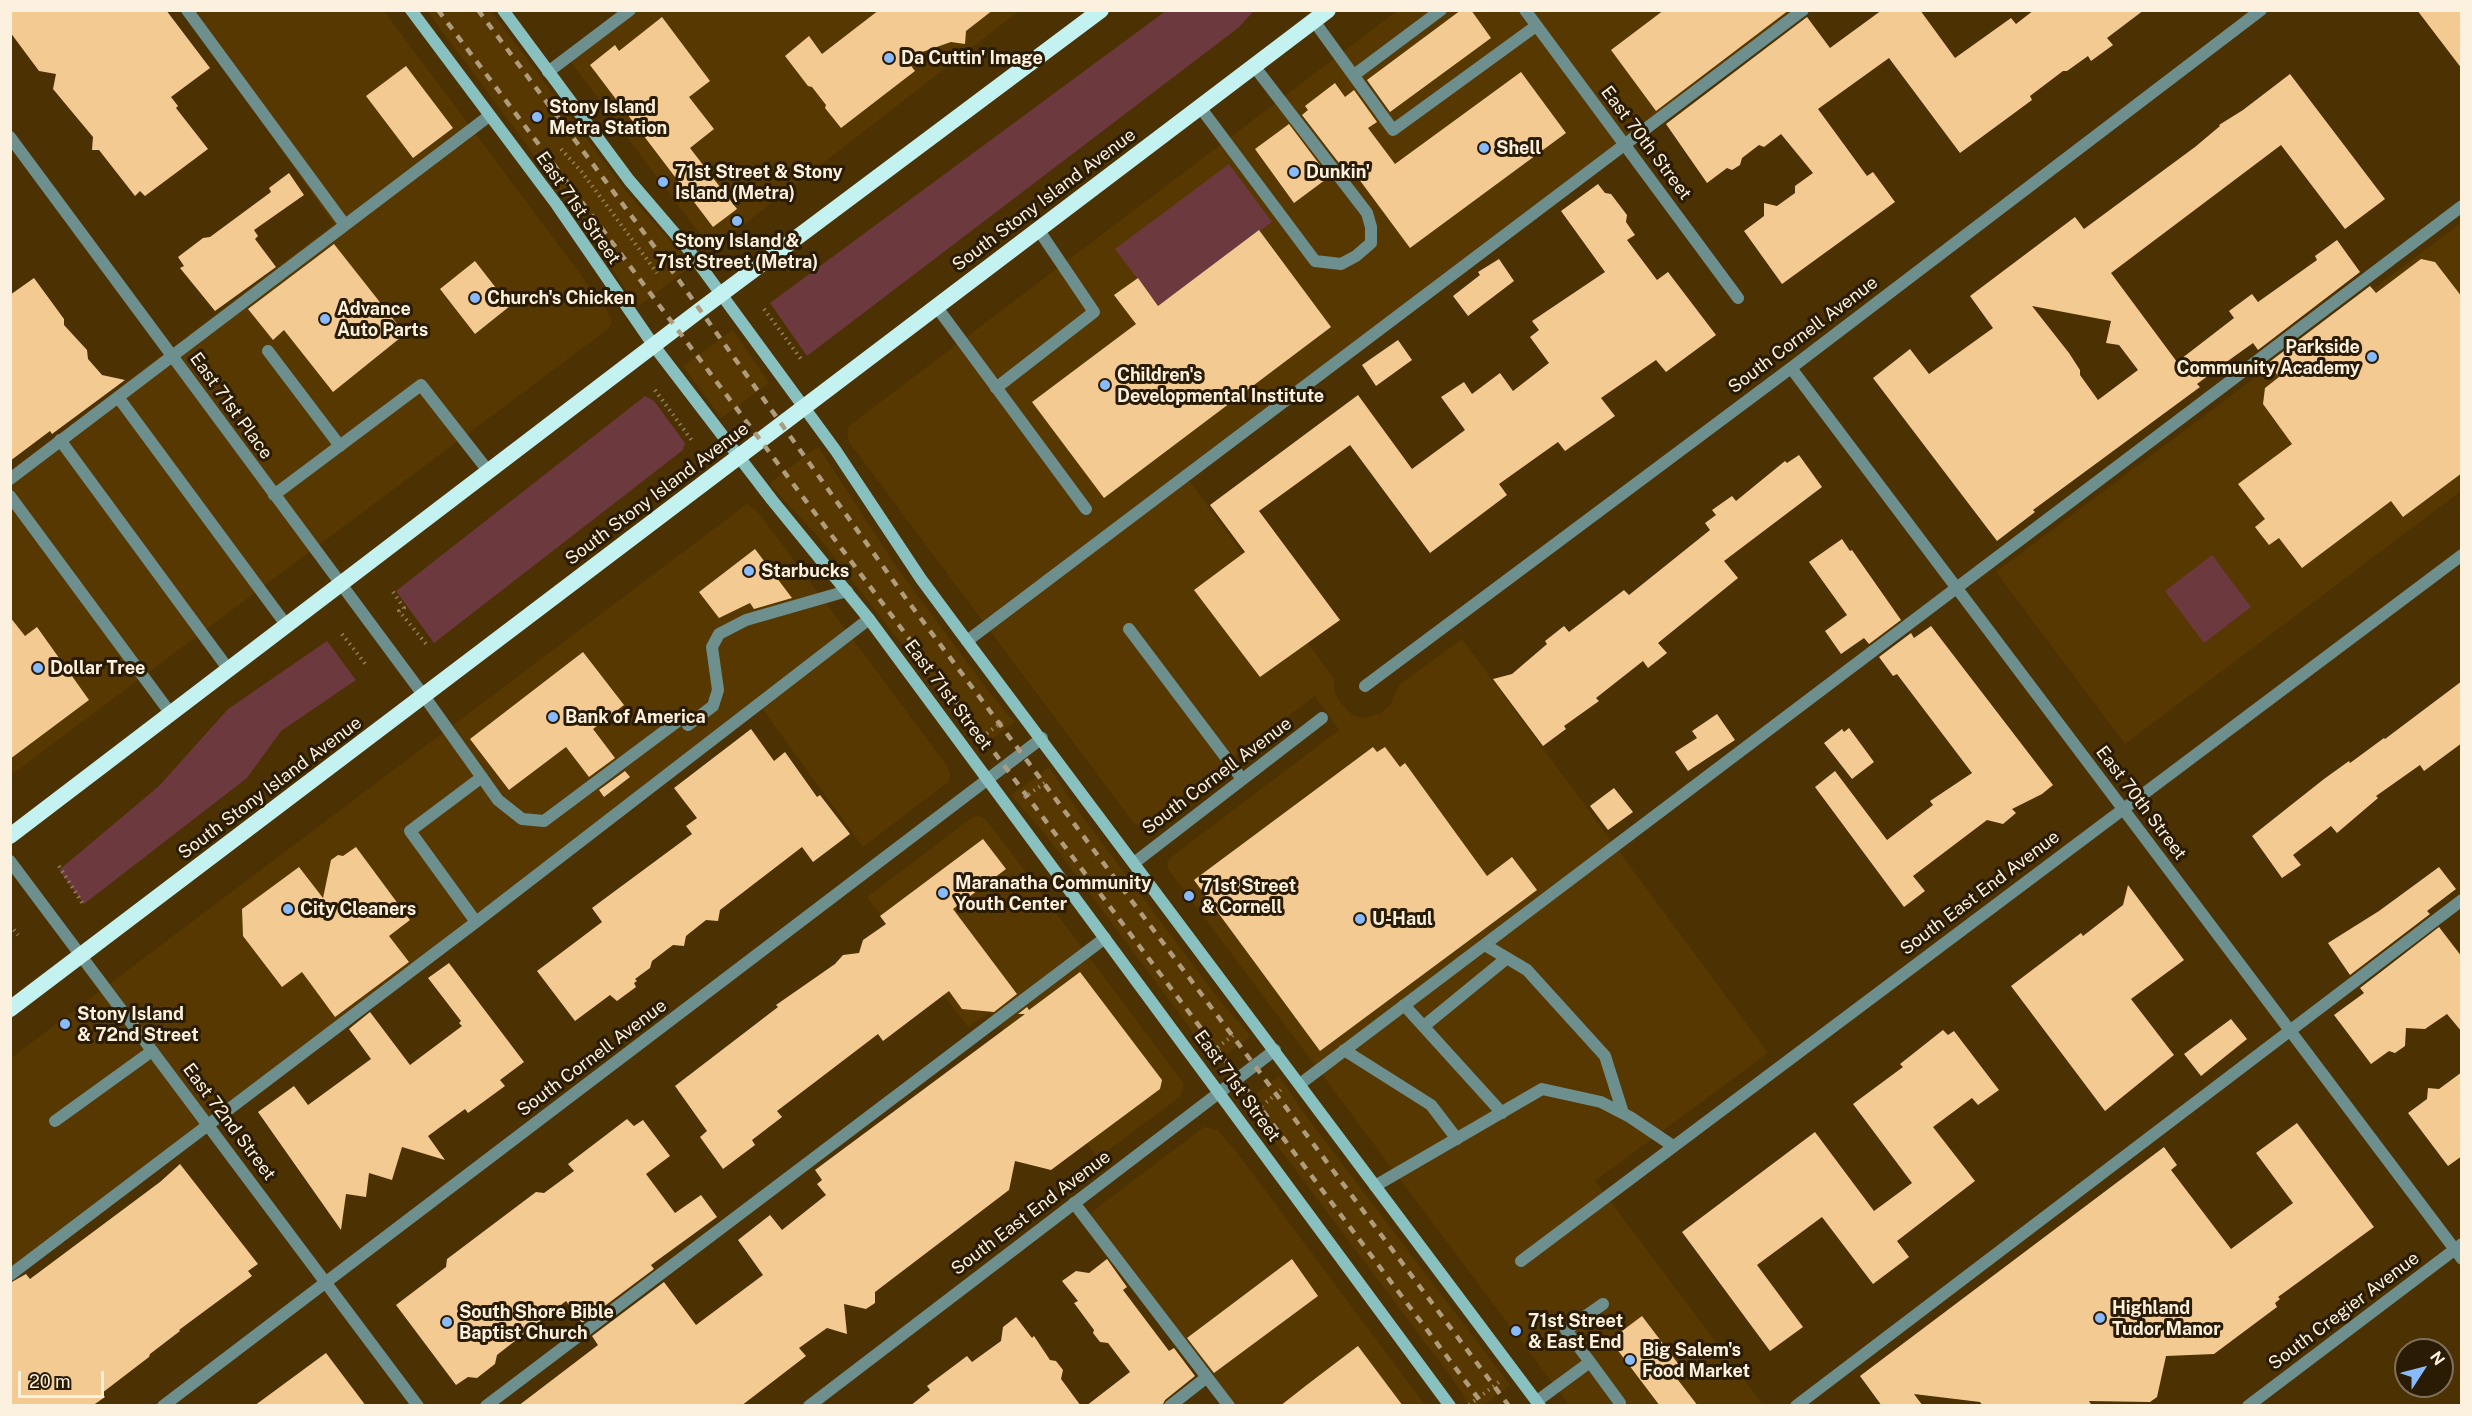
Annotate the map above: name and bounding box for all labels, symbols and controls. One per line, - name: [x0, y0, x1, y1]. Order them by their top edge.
- place label: Da Cuttin' Image: [901, 47, 1043, 69]
- marker: Da Cuttin' Image: [882, 51, 896, 65]
- street label: East 70th Street: [1596, 82, 1696, 204]
- place label: Stony Island Metra Station: [549, 96, 667, 138]
- marker: Stony Island Metra Station: [530, 110, 544, 124]
- street label: South Stony Island Avenue: [948, 124, 1140, 276]
- place label: Shell: [1496, 137, 1541, 159]
- marker: Shell: [1477, 141, 1491, 155]
- street label: East 71st Street: [531, 148, 625, 268]
- place label: 71st Street & Stony Island (Metra): [675, 161, 843, 204]
- place label: Dunkin': [1306, 161, 1370, 183]
- marker: Dunkin': [1287, 165, 1301, 179]
- marker: 71st Street & Stony Island (Metra): [656, 175, 670, 189]
- marker: Stony Island & 71st Street (Metra): [730, 214, 744, 228]
- place label: Stony Island & 71st Street (Metra): [656, 230, 818, 272]
- street label: South Cornell Avenue: [1724, 272, 1882, 398]
- place label: Church's Chicken: [487, 287, 635, 309]
- marker: Church's Chicken: [468, 291, 482, 305]
- place label: Advance Auto Parts: [337, 298, 428, 340]
- marker: Advance Auto Parts: [318, 312, 332, 326]
- place label: Parkside Community Academy: [2176, 336, 2360, 378]
- street label: East 71st Place: [185, 348, 277, 464]
- marker: Parkside Community Academy: [2365, 350, 2379, 364]
- place label: Children's Developmental Institute: [1117, 364, 1324, 406]
- marker: Children's Developmental Institute: [1098, 378, 1112, 392]
- street label: South Stony Island Avenue: [561, 418, 753, 570]
- place label: Starbucks: [761, 560, 849, 582]
- marker: Starbucks: [742, 564, 756, 578]
- street label: East 71st Street: [899, 636, 997, 754]
- place label: Dollar Tree: [50, 657, 145, 679]
- marker: Dollar Tree: [31, 661, 45, 675]
- place label: Bank of America: [565, 706, 706, 728]
- marker: Bank of America: [546, 710, 560, 724]
- street label: South Stony Island Avenue: [174, 712, 366, 864]
- street label: South Cornell Avenue: [1138, 713, 1296, 839]
- street label: East 70th Street: [2091, 742, 2191, 864]
- street label: South East End Avenue: [1896, 826, 2064, 960]
- place label: Maranatha Community Youth Center: [955, 872, 1151, 914]
- place label: 71st Street & Cornell: [1201, 875, 1296, 918]
- marker: Maranatha Community Youth Center: [936, 886, 950, 900]
- marker: 71st Street & Cornell: [1182, 889, 1196, 903]
- place label: City Cleaners: [300, 898, 416, 920]
- marker: City Cleaners: [281, 902, 295, 916]
- place label: U-Haul: [1372, 908, 1433, 930]
- marker: U-Haul: [1353, 912, 1367, 926]
- street label: South Cornell Avenue: [513, 995, 671, 1121]
- place label: Stony Island & 72nd Street: [77, 1003, 199, 1046]
- marker: Stony Island & 72nd Street: [58, 1017, 72, 1031]
- street label: East 71st Street: [1189, 1026, 1285, 1146]
- street label: East 72nd Street: [178, 1059, 280, 1185]
- street label: South East End Avenue: [947, 1146, 1115, 1280]
- street label: South Cregier Avenue: [2264, 1247, 2424, 1375]
- place label: Highland Tudor Manor: [2112, 1297, 2221, 1340]
- place label: South Shore Bible Baptist Church: [459, 1301, 614, 1344]
- place label: 71st Street & East End: [1528, 1310, 1623, 1352]
- marker: Highland Tudor Manor: [2093, 1311, 2107, 1325]
- marker: South Shore Bible Baptist Church: [440, 1315, 454, 1329]
- marker: 71st Street & East End: [1509, 1324, 1523, 1338]
- north arrow: [2394, 1338, 2454, 1398]
- place label: Big Salem's Food Market: [1642, 1339, 1750, 1382]
- text: N: [2426, 1348, 2449, 1369]
- marker: Big Salem's Food Market: [1623, 1353, 1637, 1367]
- scale bar: [21, 1359, 106, 1397]
- text: 20 m: [29, 1371, 71, 1392]

